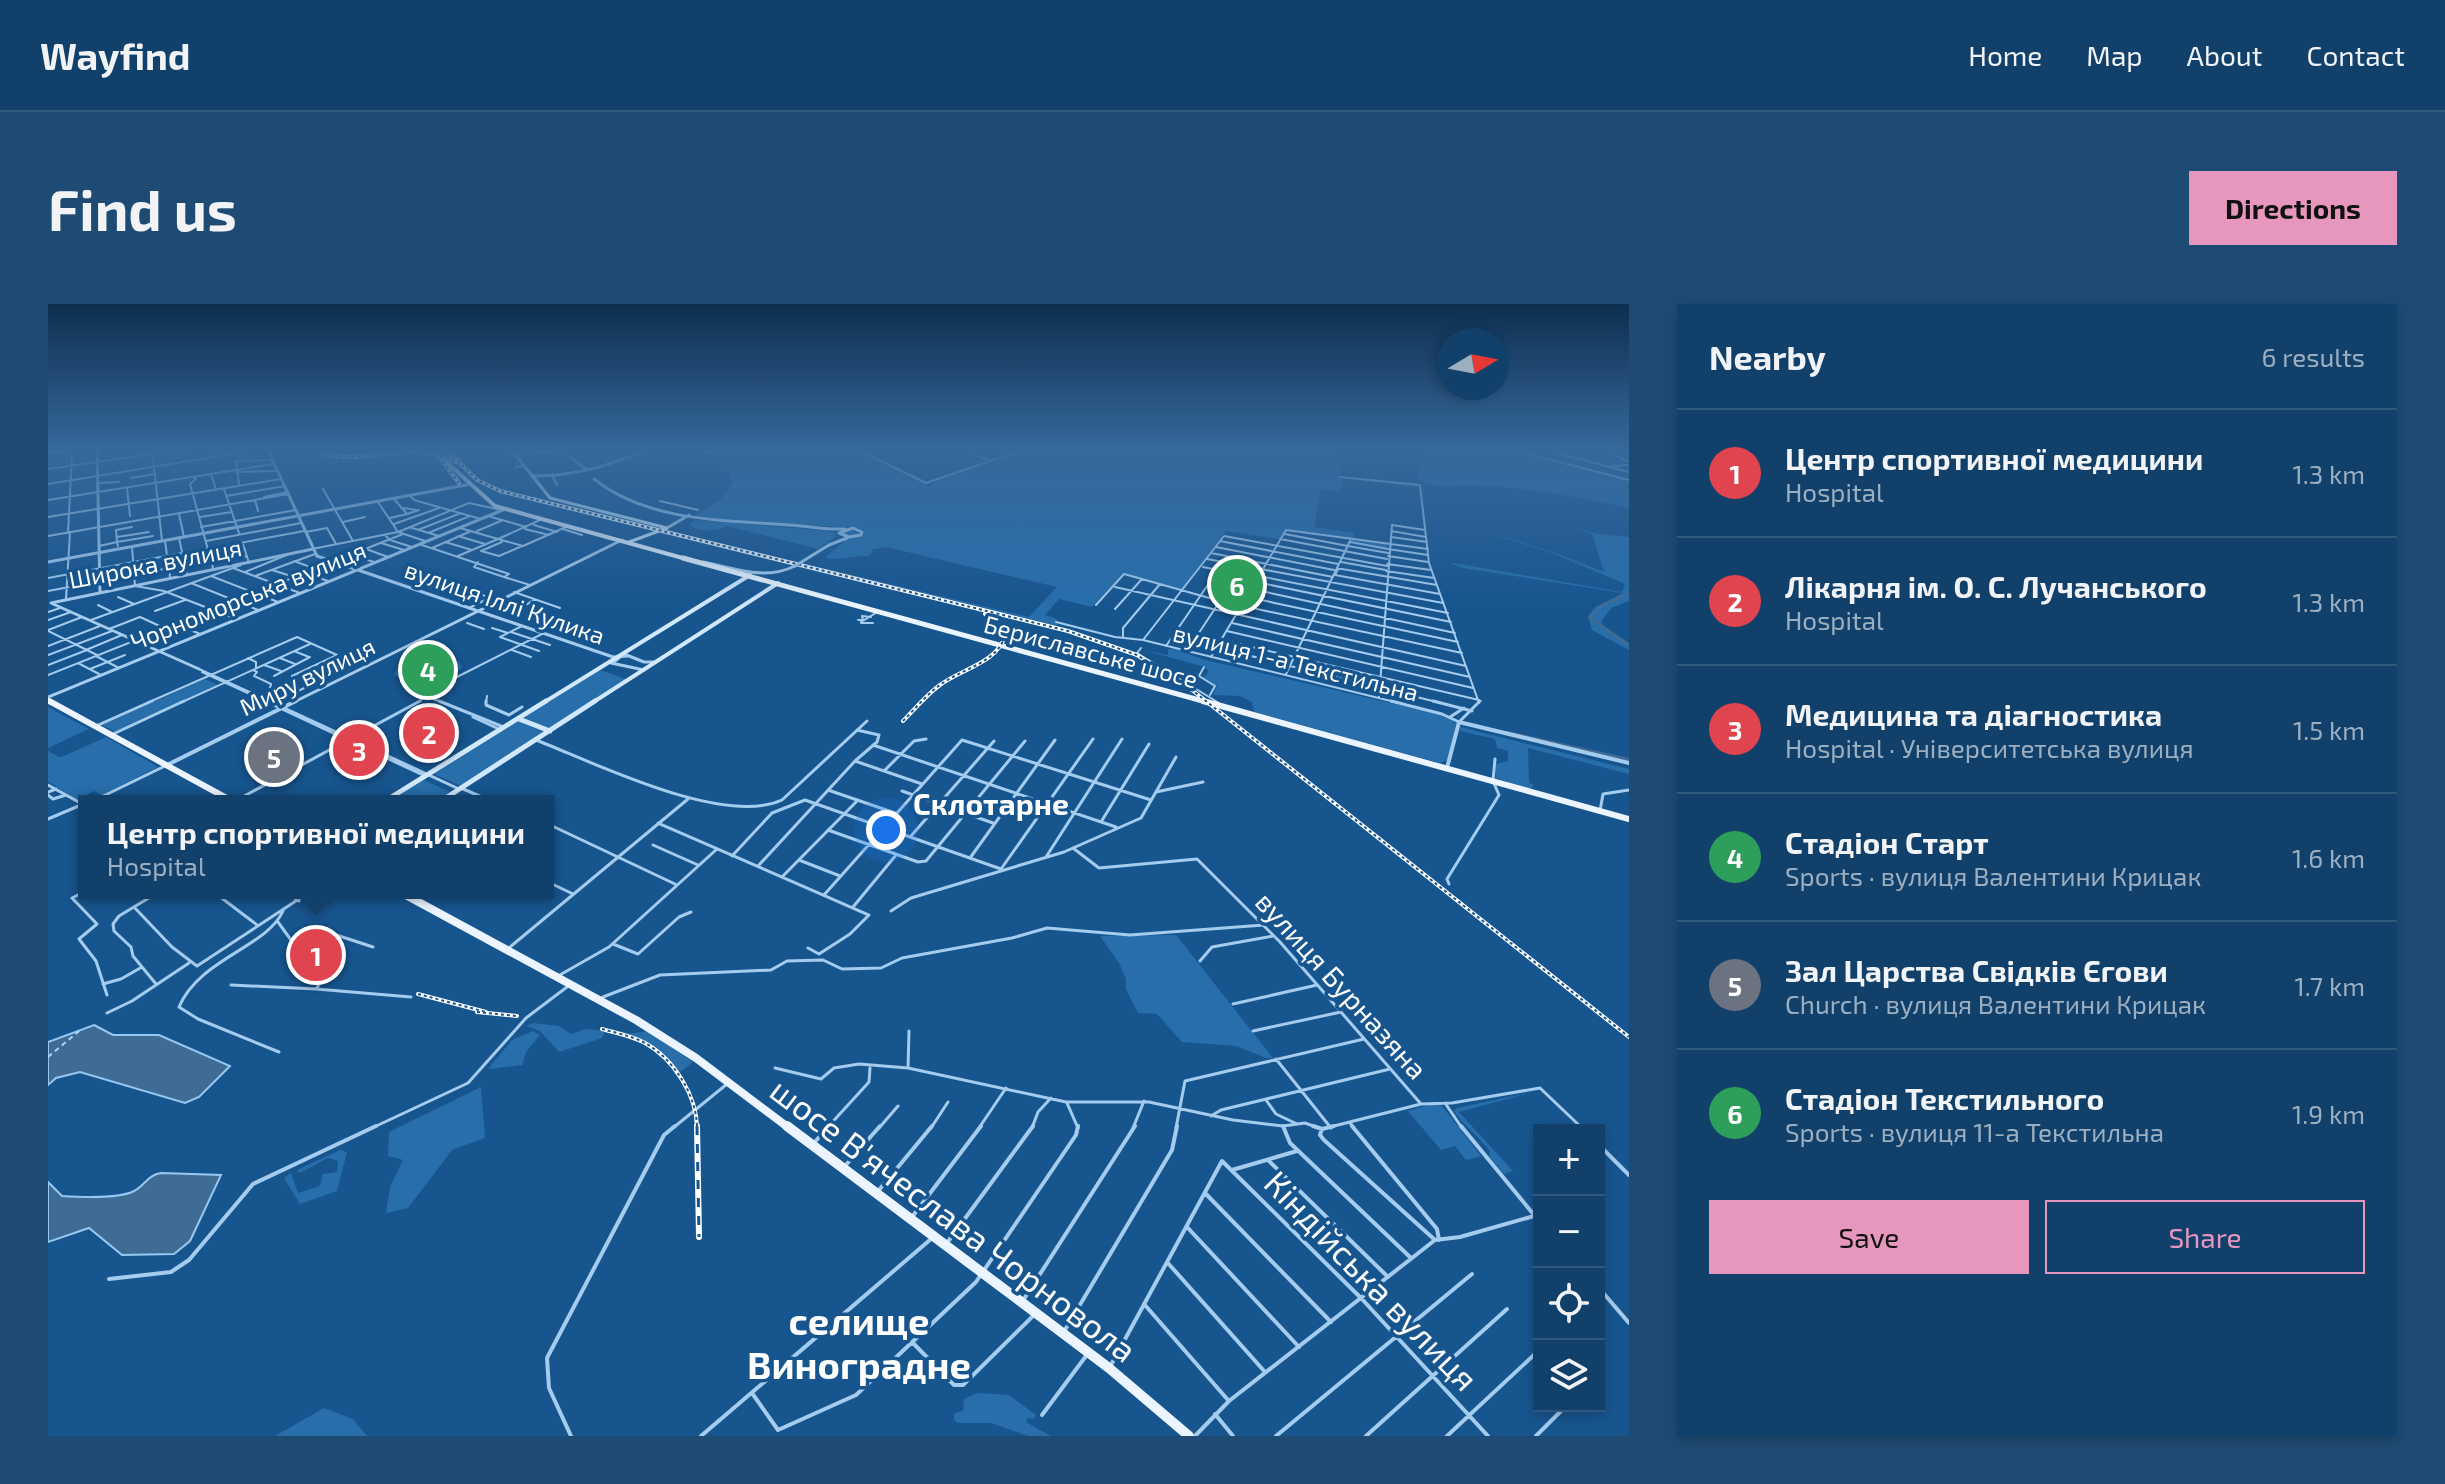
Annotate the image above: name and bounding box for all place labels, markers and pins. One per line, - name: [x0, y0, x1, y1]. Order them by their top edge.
- pin: 6: [1211, 555, 1263, 615]
- pin: 4: [402, 640, 454, 700]
- pin: 2: [403, 703, 455, 763]
- pin: 3: [333, 720, 385, 780]
- pin: 5: [248, 727, 300, 787]
- pin: 1: [290, 925, 342, 985]

